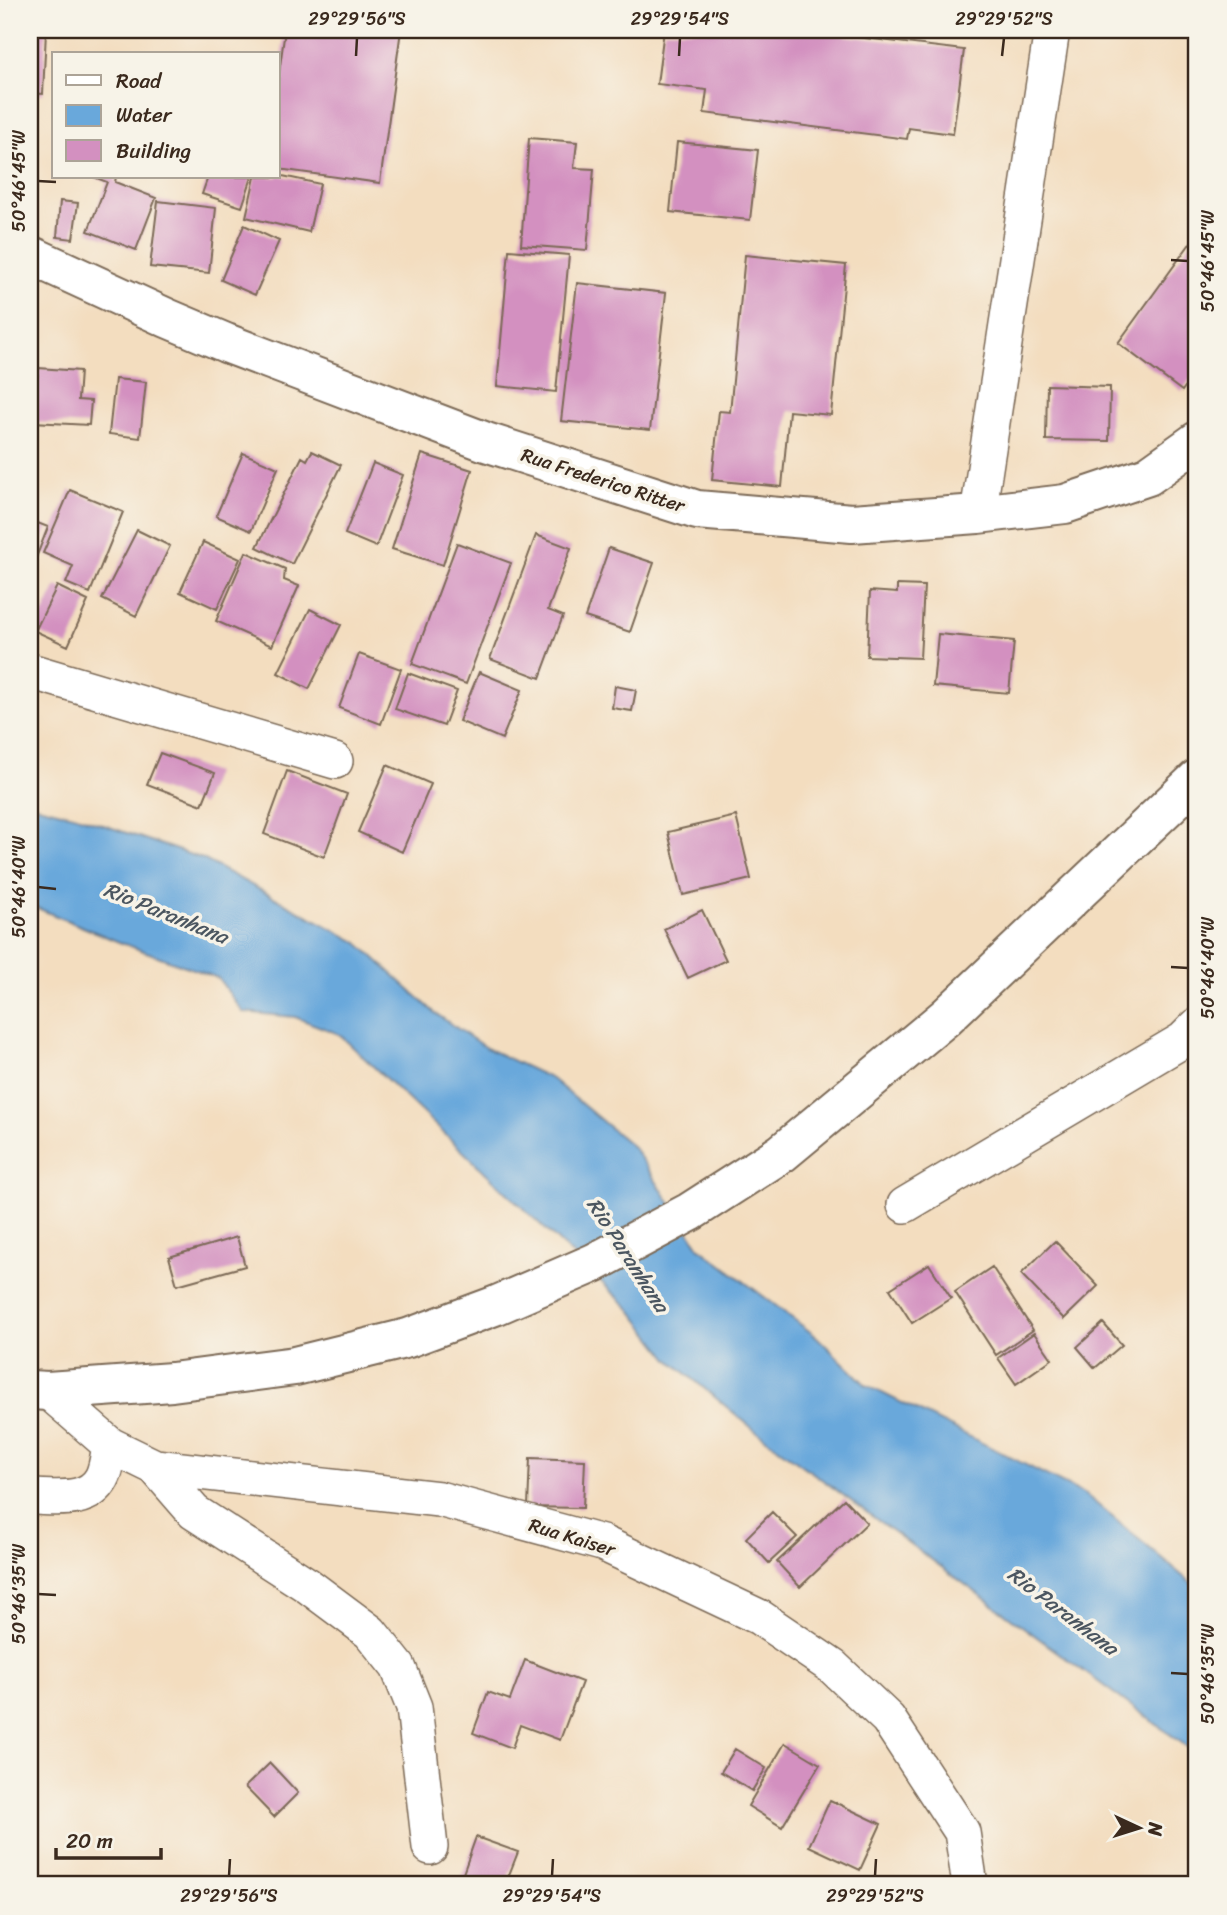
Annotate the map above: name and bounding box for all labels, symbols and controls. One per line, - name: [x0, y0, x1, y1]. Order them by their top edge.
- text: 29°29'56"S: [308, 3, 406, 35]
- text: 29°29'54"S: [631, 3, 729, 35]
- text: 29°29'52"S: [955, 3, 1053, 35]
- legend: [52, 52, 280, 178]
- text: Road: [116, 62, 163, 100]
- text: Water: [116, 96, 173, 134]
- text: 50°46'45"W: [3, 129, 35, 232]
- text: Building: [116, 132, 192, 170]
- text: 50°46'45"W: [1192, 209, 1224, 312]
- street label: Rua Frederico Ritter: [517, 438, 690, 522]
- text: 50°46'40"W: [3, 835, 35, 938]
- water label: Rio Paranhana: [98, 871, 236, 956]
- text: 50°46'40"W: [1192, 916, 1224, 1019]
- water label: Rio Paranhana: [576, 1190, 681, 1323]
- street label: Rua Kaiser: [525, 1508, 620, 1566]
- text: 50°46'35"W: [3, 1543, 35, 1644]
- water label: Rio Paranhana: [999, 1556, 1129, 1667]
- text: 50°46'35"W: [1192, 1623, 1224, 1724]
- north arrow: [1104, 1792, 1174, 1862]
- scale bar: [56, 1817, 161, 1861]
- text: N: [1138, 1820, 1172, 1838]
- text: 20 m: [66, 1822, 113, 1860]
- text: 29°29'56"S: [180, 1880, 278, 1912]
- text: 29°29'54"S: [503, 1880, 601, 1912]
- text: 29°29'52"S: [826, 1880, 924, 1912]

